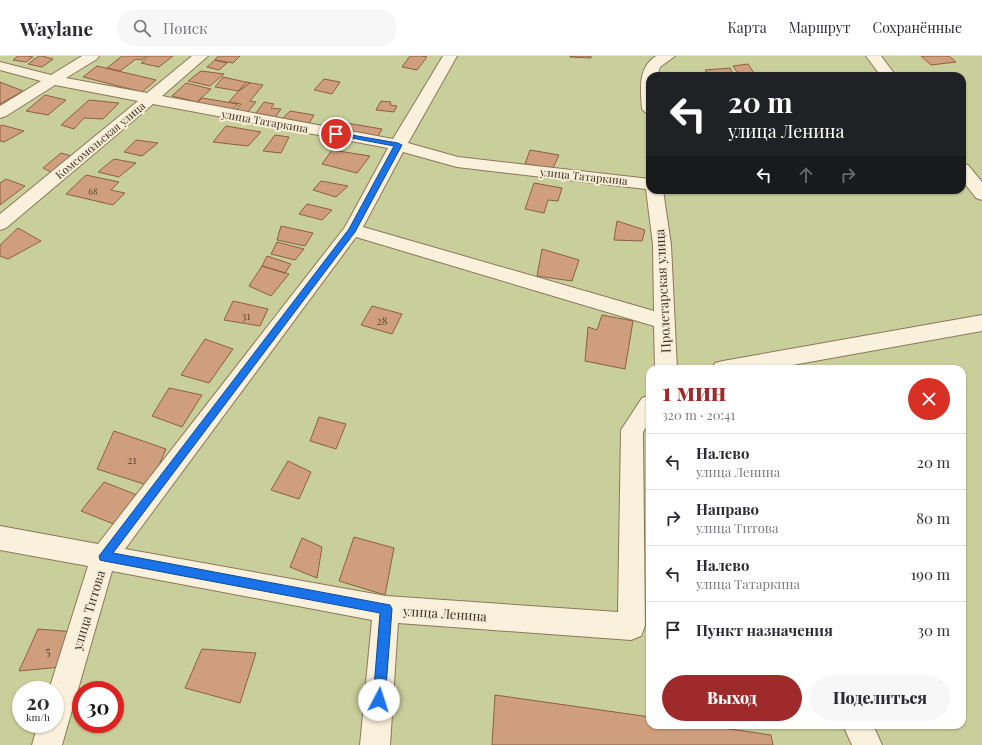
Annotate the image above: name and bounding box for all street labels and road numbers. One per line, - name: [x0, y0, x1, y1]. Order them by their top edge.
- street label: Комсомольская улица: [52, 98, 148, 182]
- street label: улица Татаркина: [219, 106, 310, 136]
- street label: улица Татаркина: [538, 164, 629, 188]
- street label: Пролетарская улица: [650, 228, 674, 353]
- street label: улица Титова: [68, 568, 108, 653]
- street label: улица Ленина: [401, 602, 488, 624]

